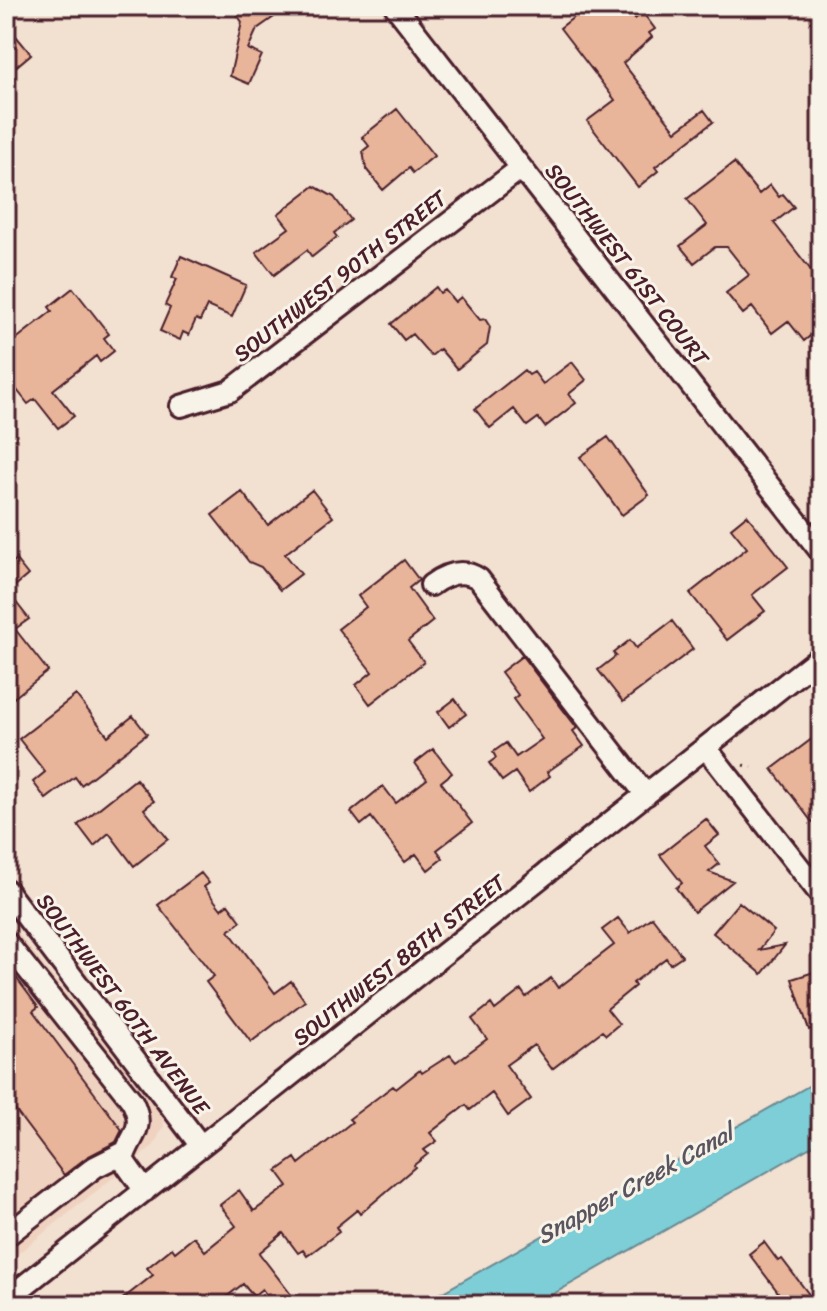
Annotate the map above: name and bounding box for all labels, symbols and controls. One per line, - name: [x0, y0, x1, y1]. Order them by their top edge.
- street label: SOUTHWEST 61ST COURT: [535, 154, 720, 375]
- street label: SOUTHWEST 90TH STREET: [224, 179, 456, 372]
- street label: SOUTHWEST 88TH STREET: [284, 863, 515, 1056]
- street label: SOUTHWEST 60TH AVENUE: [26, 884, 221, 1125]
- water label: Snapper Creek Canal: [528, 1110, 746, 1256]

